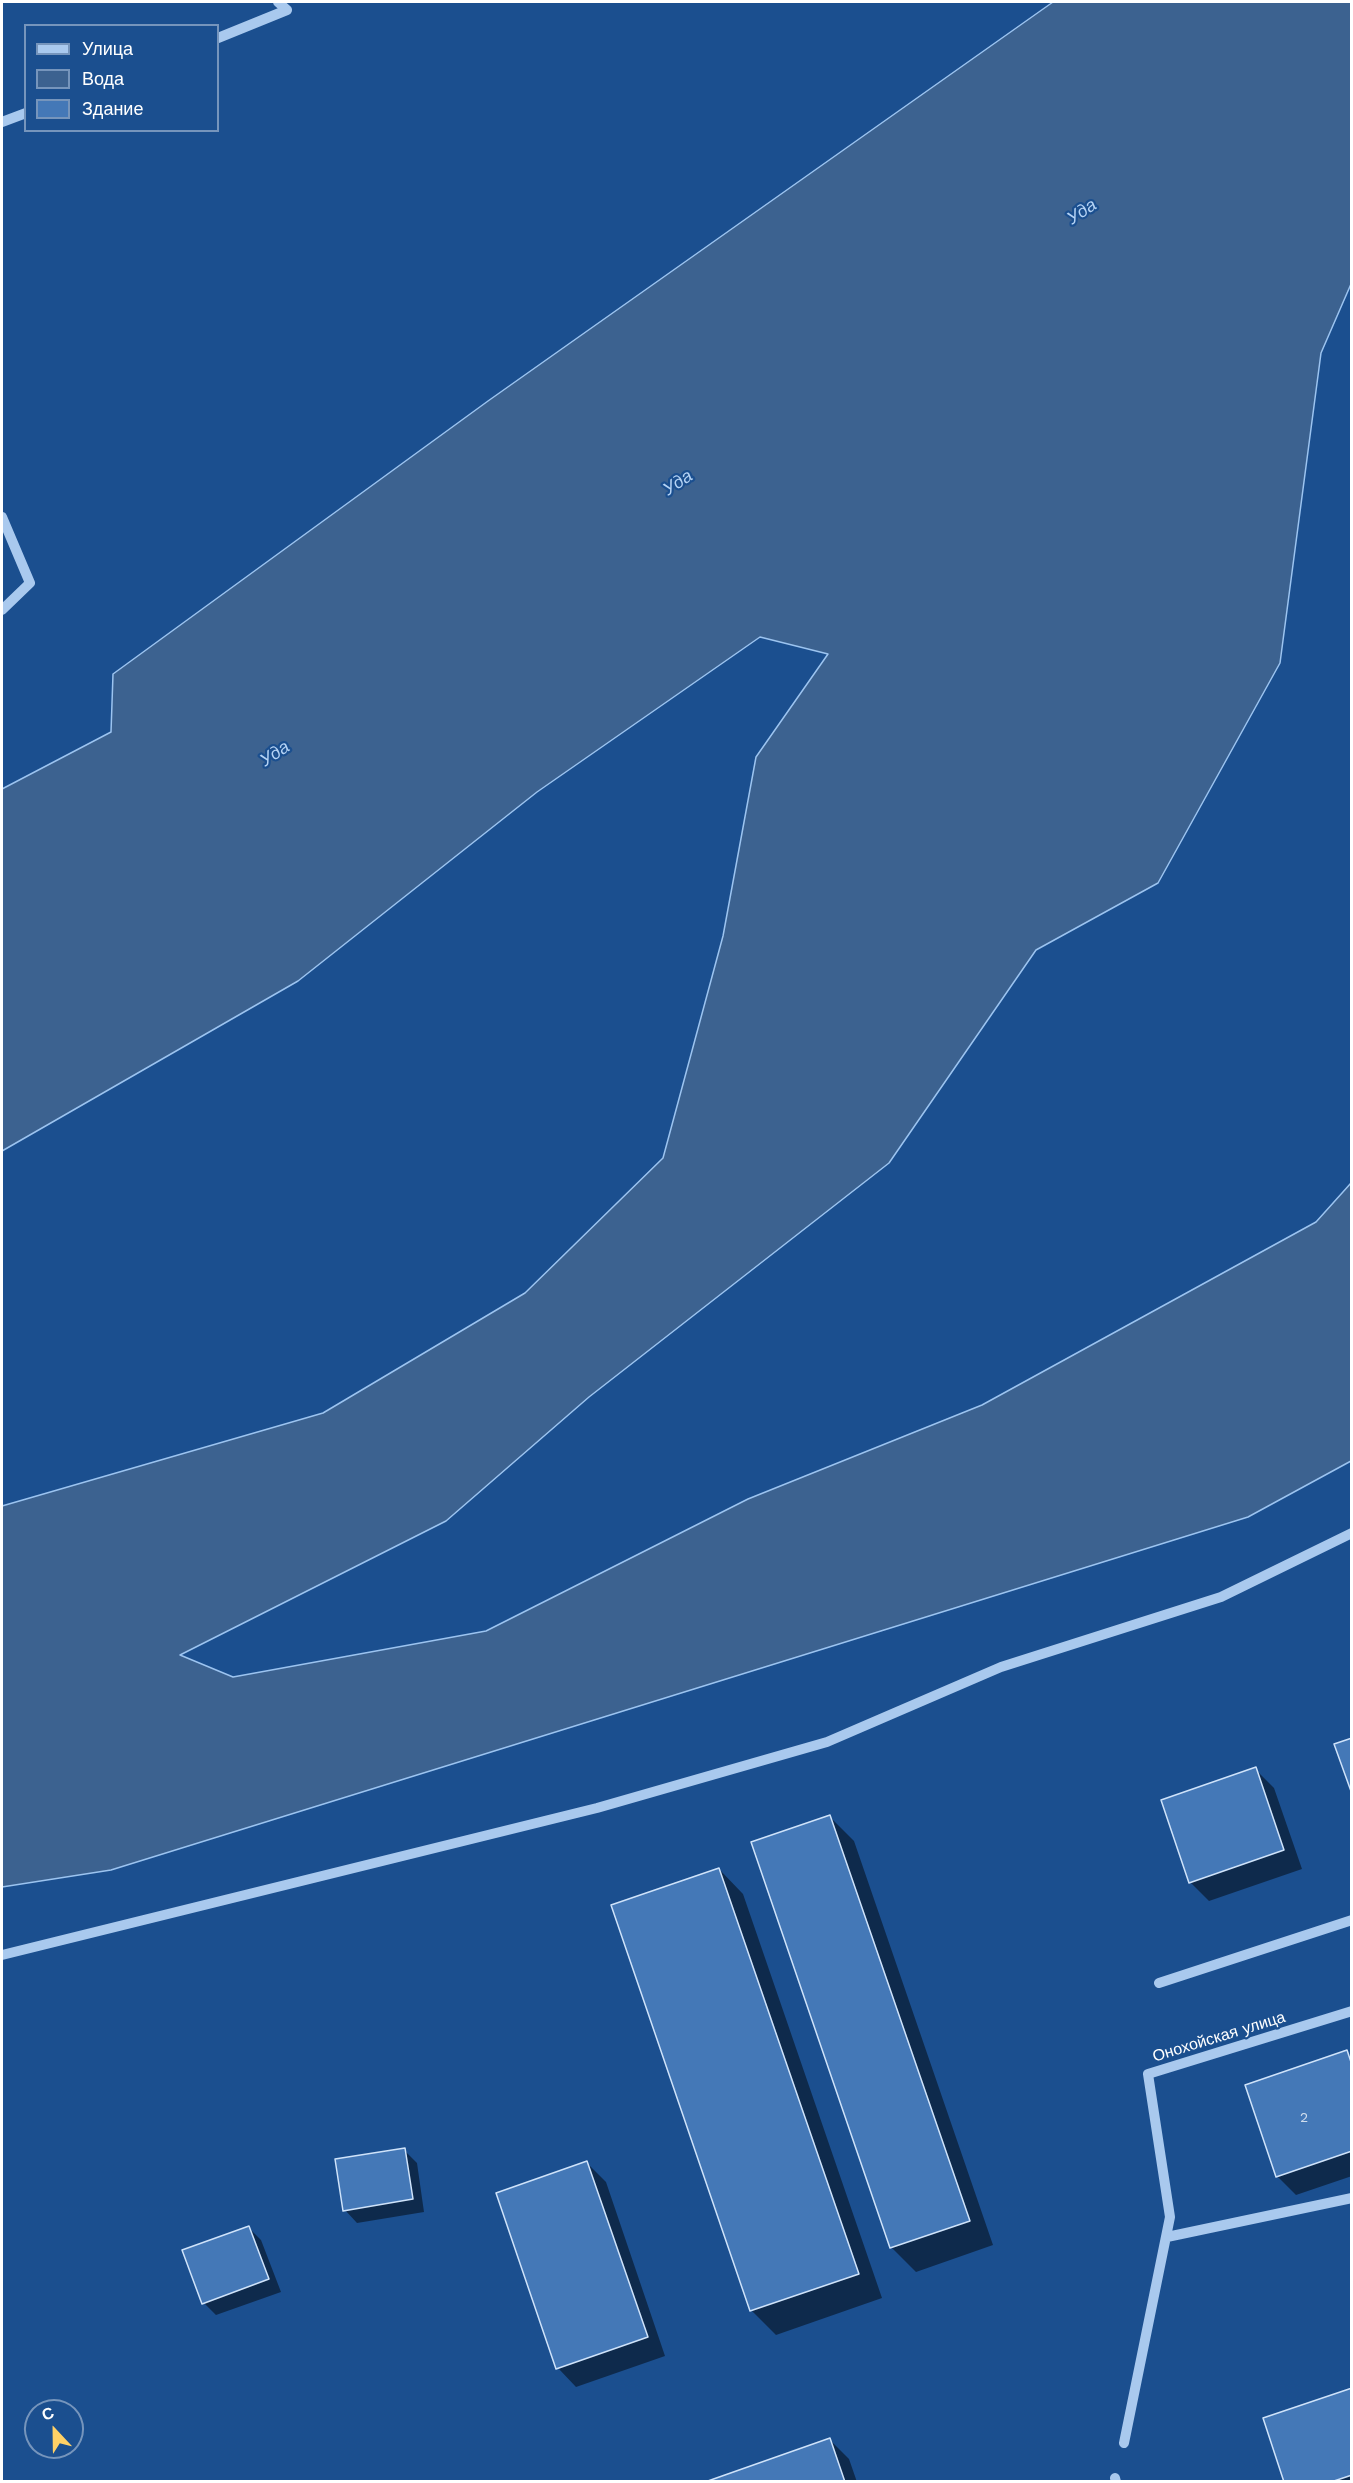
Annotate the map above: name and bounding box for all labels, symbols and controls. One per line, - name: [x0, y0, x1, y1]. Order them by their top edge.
- legend: [24, 24, 219, 132]
- text: Улица: [82, 38, 133, 59]
- text: Вода: [82, 68, 124, 89]
- text: Здание: [82, 98, 143, 119]
- water label: Уда: [1063, 194, 1101, 230]
- water label: Уда: [659, 465, 697, 501]
- water label: Уда: [256, 736, 294, 772]
- street label: Онохойская улица: [1150, 2008, 1288, 2066]
- house number: 2: [1300, 2110, 1308, 2126]
- north arrow: [24, 2399, 84, 2459]
- text: С: [39, 2403, 57, 2425]

